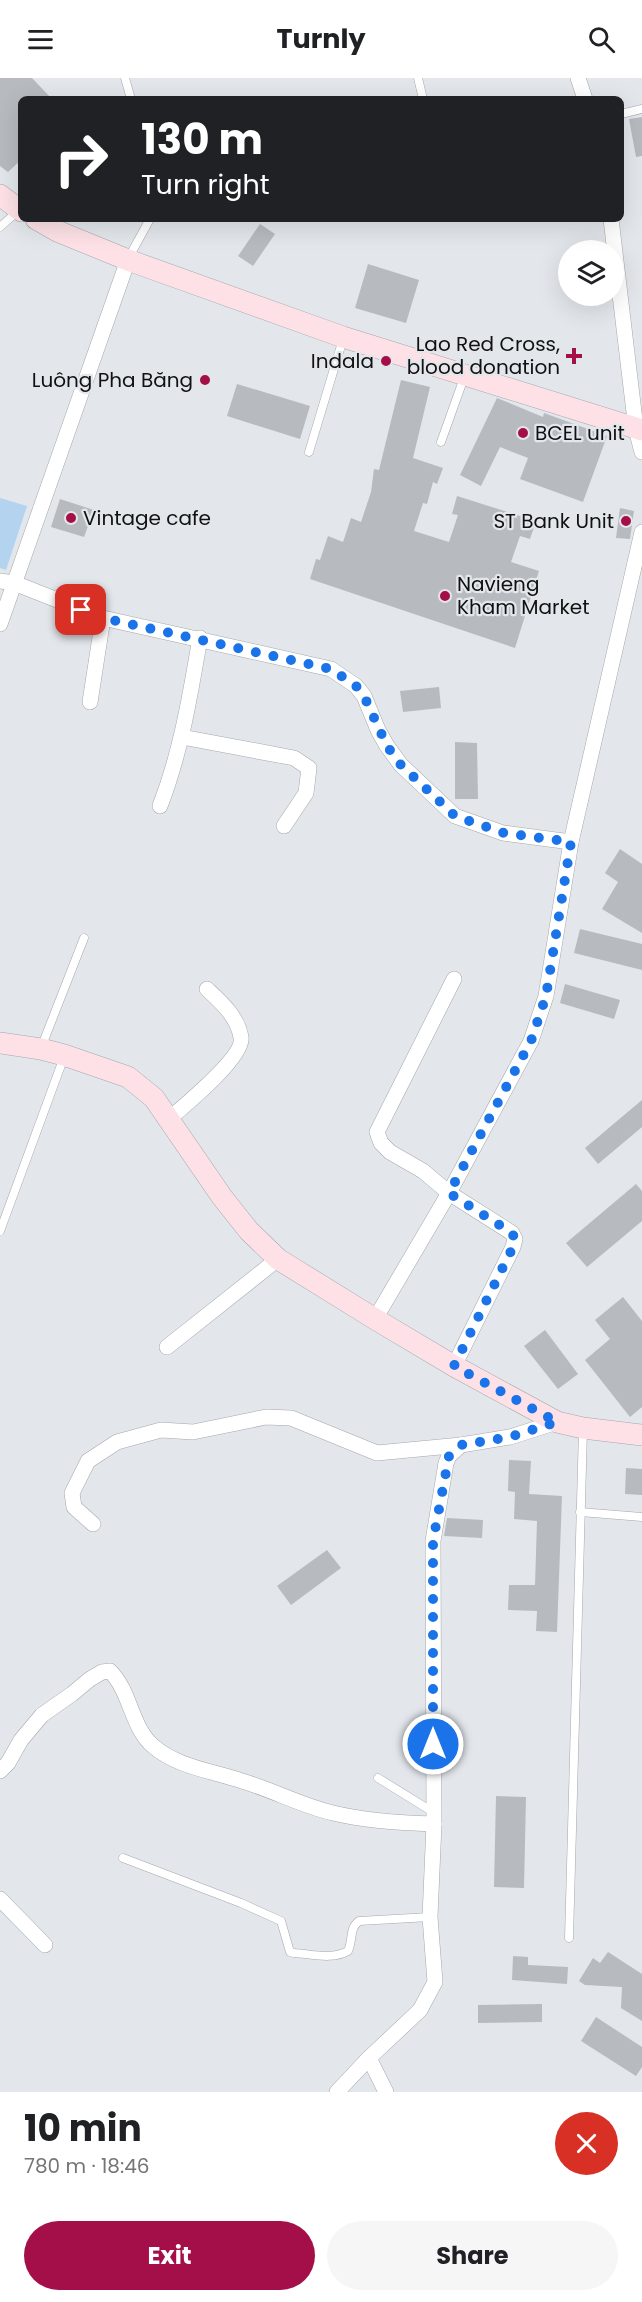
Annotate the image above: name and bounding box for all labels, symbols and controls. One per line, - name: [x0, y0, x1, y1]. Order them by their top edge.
- text: Turnly: [277, 20, 365, 57]
- icon: menu: [24, 23, 57, 56]
- icon: search: [585, 23, 618, 56]
- text: 130 m: [141, 110, 263, 169]
- icon: right: [42, 120, 120, 198]
- text: Turn right: [141, 166, 270, 203]
- map controls: [558, 240, 624, 306]
- button: layers: [558, 240, 624, 306]
- place label: Lao Red Cross, blood donation: [407, 330, 560, 381]
- place label: Indala: [311, 347, 374, 375]
- marker: Lao Red Cross, blood donation: [565, 347, 583, 365]
- marker: Indala: [379, 354, 393, 368]
- place label: Luông Pha Băng: [32, 366, 193, 394]
- marker: Luông Pha Băng: [198, 373, 212, 387]
- place label: BCEL unit: [535, 419, 625, 447]
- marker: BCEL unit: [516, 426, 530, 440]
- place label: Vintage cafe: [83, 504, 211, 532]
- place label: ST Bank Unit: [493, 507, 614, 535]
- marker: Vintage cafe: [64, 511, 78, 525]
- marker: ST Bank Unit: [619, 514, 633, 528]
- place label: Navieng Kham Market: [457, 570, 589, 621]
- pin: [55, 584, 106, 635]
- marker: Navieng Kham Market: [438, 589, 452, 603]
- icon: arrive: [64, 593, 97, 626]
- position arrow: [401, 1712, 465, 1776]
- text: 10 min: [24, 2103, 142, 2154]
- button: close: [555, 2112, 618, 2175]
- text: 780 m · 18:46: [24, 2152, 150, 2180]
- button: Exit: [24, 2221, 315, 2290]
- button: Share: [327, 2221, 618, 2290]

